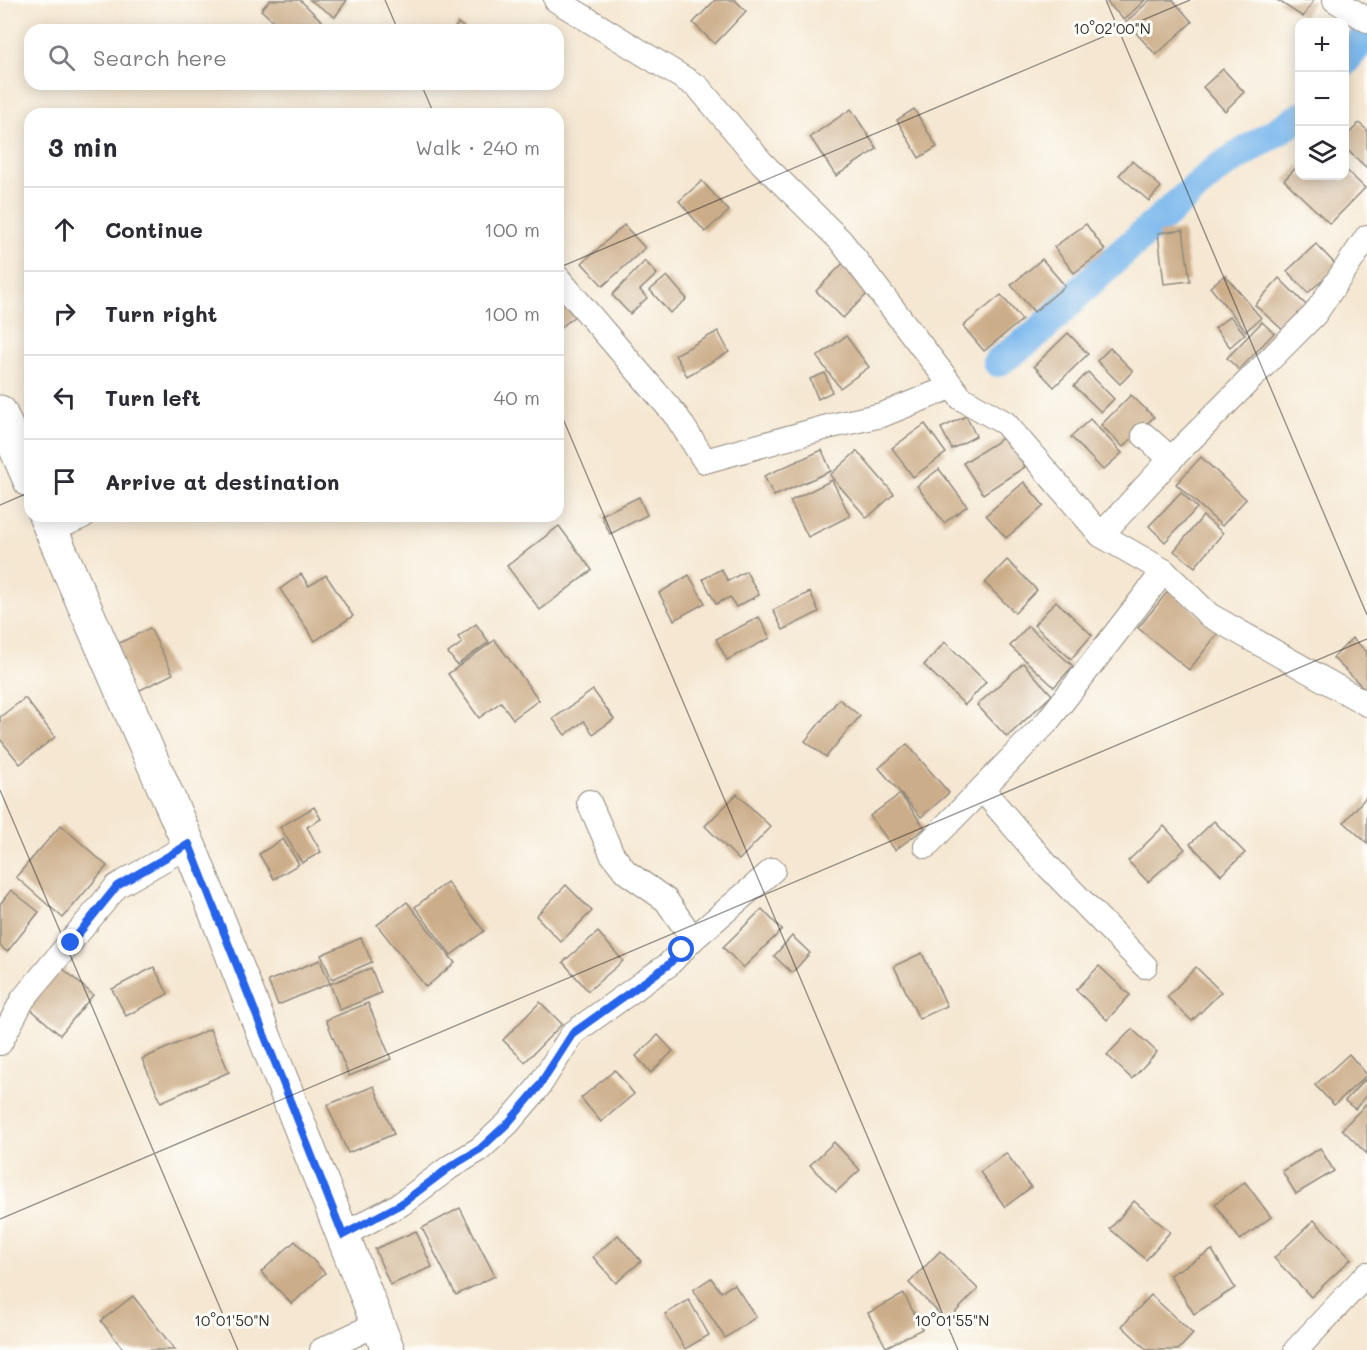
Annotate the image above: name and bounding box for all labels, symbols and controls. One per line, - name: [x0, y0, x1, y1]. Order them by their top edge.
- text: 10°02'00"N: [1073, 18, 1151, 38]
- map controls: [1295, 18, 1349, 180]
- button: +: [1295, 18, 1349, 72]
- search box: [24, 24, 564, 90]
- icon: search: [45, 41, 78, 74]
- text: Search here: [93, 43, 227, 72]
- button: −: [1295, 72, 1349, 126]
- button: layers: [1295, 126, 1349, 180]
- text: 3 min: [48, 130, 117, 164]
- text: Walk · 240 m: [415, 134, 540, 160]
- icon: ahead: [48, 213, 81, 246]
- text: Continue: [105, 215, 203, 244]
- text: 100 m: [484, 216, 540, 242]
- icon: right: [48, 297, 81, 330]
- text: Turn right: [105, 299, 217, 328]
- text: 100 m: [484, 300, 540, 326]
- icon: left: [48, 381, 81, 414]
- text: Turn left: [105, 383, 201, 412]
- text: 40 m: [494, 384, 540, 410]
- icon: arrive: [48, 465, 81, 498]
- text: Arrive at destination: [105, 467, 340, 496]
- route end: [57, 929, 83, 955]
- route start: [668, 936, 694, 962]
- text: 10°01'50"N: [194, 1310, 270, 1330]
- text: 10°01'55"N: [915, 1310, 989, 1330]

